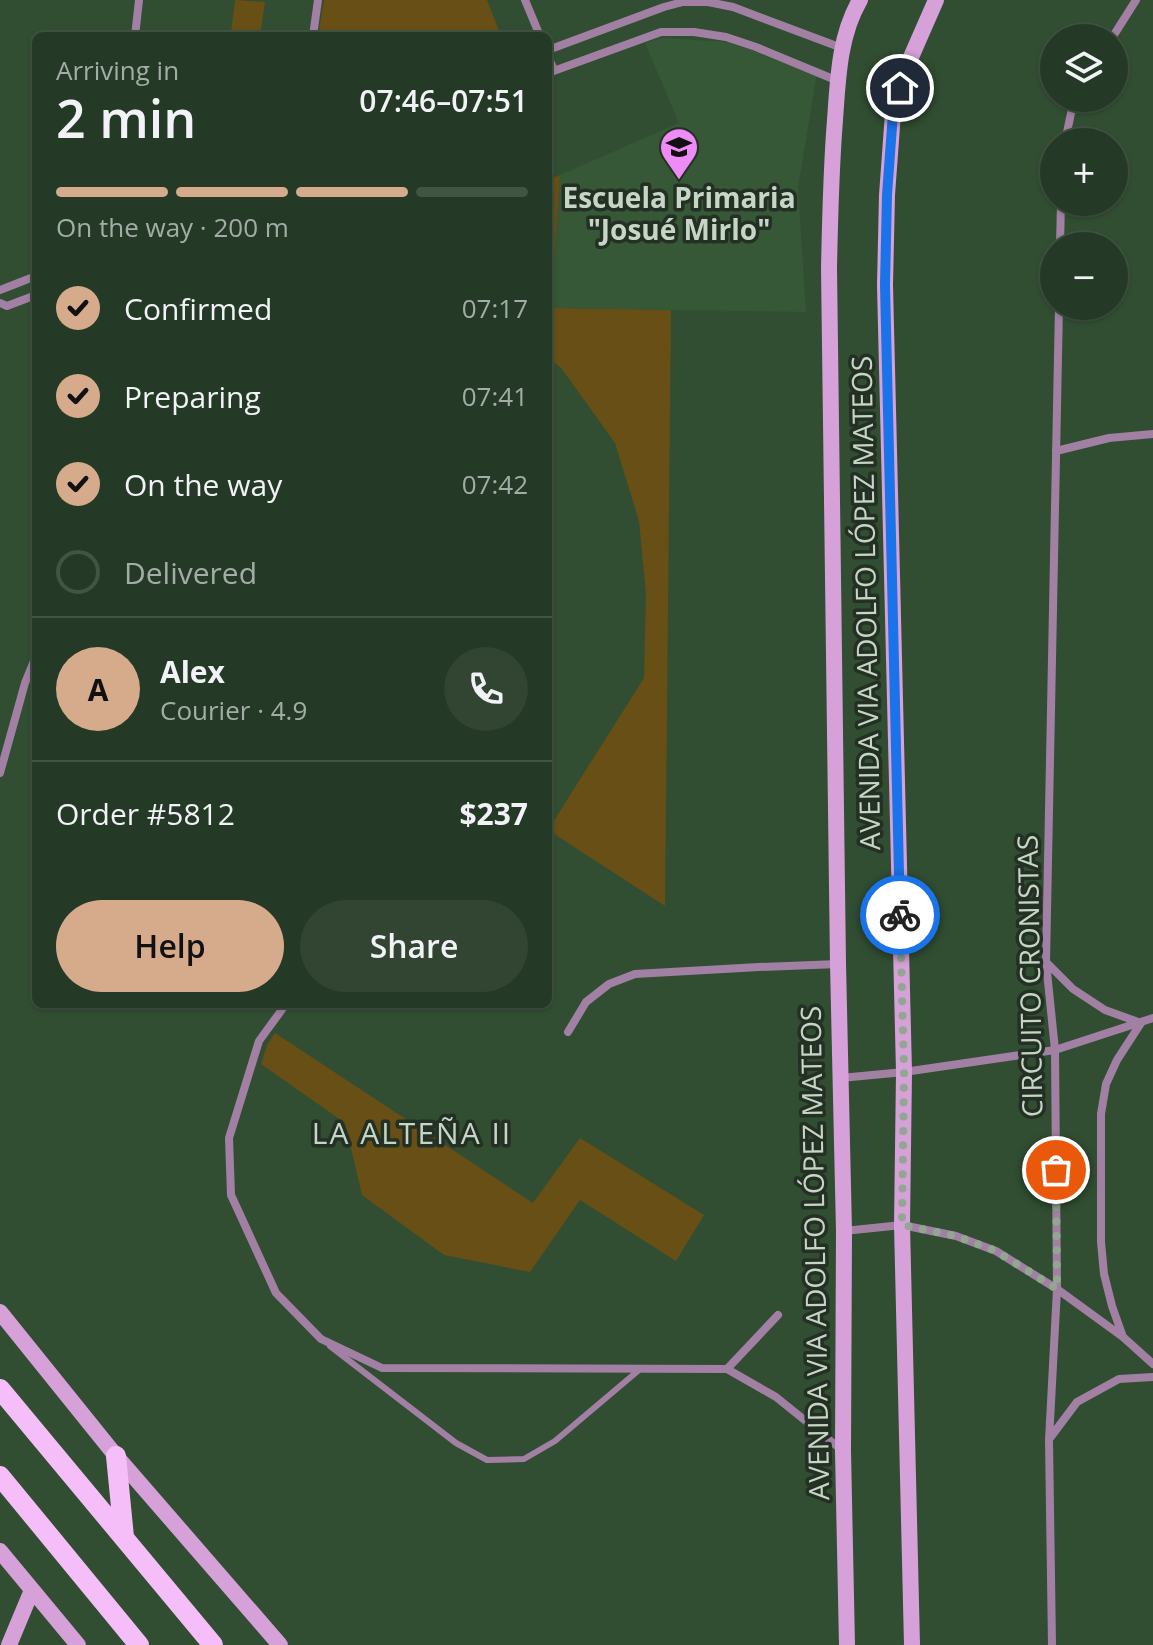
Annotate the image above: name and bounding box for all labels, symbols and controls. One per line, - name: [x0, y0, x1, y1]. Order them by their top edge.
- map controls: [1040, 24, 1128, 320]
- button: layers: [1040, 24, 1128, 112]
- text: Arriving in: [56, 52, 179, 88]
- pin: [866, 54, 934, 122]
- icon: home: [878, 66, 922, 110]
- text: 07:46–07:51: [359, 80, 528, 121]
- text: 2 min: [56, 82, 196, 153]
- school or university icon: Escuela Primaria "Josué Mirlo": [658, 126, 700, 181]
- button: +: [1040, 128, 1128, 216]
- place label: Escuela Primaria "Josué Mirlo": [562, 178, 796, 248]
- text: On the way · 200 m: [56, 209, 289, 245]
- button: −: [1040, 232, 1128, 320]
- icon: check: [56, 286, 100, 330]
- text: Confirmed: [124, 288, 272, 329]
- text: 07:17: [462, 290, 528, 326]
- street label: AVENIDA VIA ADOLFO LÓPEZ MATEOS: [842, 355, 888, 851]
- icon: check: [56, 374, 100, 418]
- text: Preparing: [124, 376, 261, 417]
- text: 07:41: [462, 378, 528, 414]
- icon: check: [56, 462, 100, 506]
- text: On the way: [124, 464, 282, 505]
- text: 07:42: [462, 466, 528, 502]
- text: Delivered: [124, 552, 257, 593]
- button: phone: [444, 647, 528, 731]
- text: Alex: [160, 651, 225, 692]
- text: A: [88, 669, 108, 710]
- text: Courier · 4.9: [160, 692, 307, 728]
- text: Order #5812: [56, 793, 235, 834]
- text: $237: [459, 793, 528, 834]
- street label: CIRCUITO CRONISTAS: [1008, 834, 1050, 1118]
- courier: [860, 875, 940, 955]
- icon: bike: [878, 893, 922, 937]
- button: Help: [56, 900, 284, 992]
- button: Share: [300, 900, 528, 992]
- street label: AVENIDA VIA ADOLFO LÓPEZ MATEOS: [791, 1005, 837, 1501]
- district label: LA ALTEÑA II: [312, 1112, 512, 1153]
- pin: [1022, 1136, 1090, 1204]
- icon: bag: [1034, 1148, 1078, 1192]

